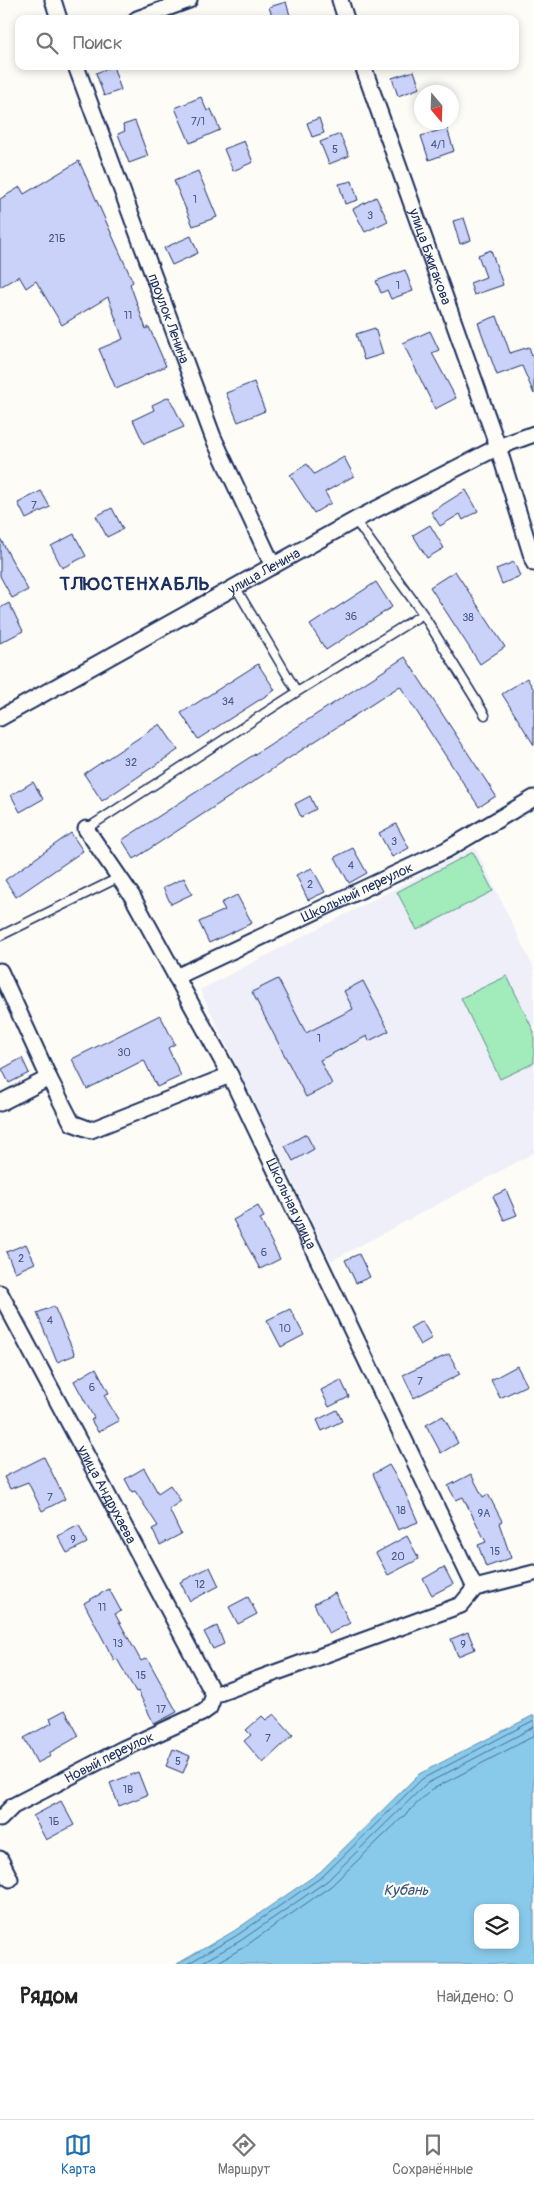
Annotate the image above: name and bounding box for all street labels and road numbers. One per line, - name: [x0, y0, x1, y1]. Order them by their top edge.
- street label: улица Бжигакова: [405, 205, 455, 307]
- street label: проулок Ленина: [144, 271, 193, 366]
- street label: улица Ленина: [224, 544, 303, 599]
- street label: Школьный переулок: [299, 859, 416, 926]
- street label: Школьная улица: [262, 1156, 320, 1252]
- street label: улица Андрухаева: [73, 1442, 140, 1547]
- street label: Новый переулок: [61, 1728, 156, 1787]

